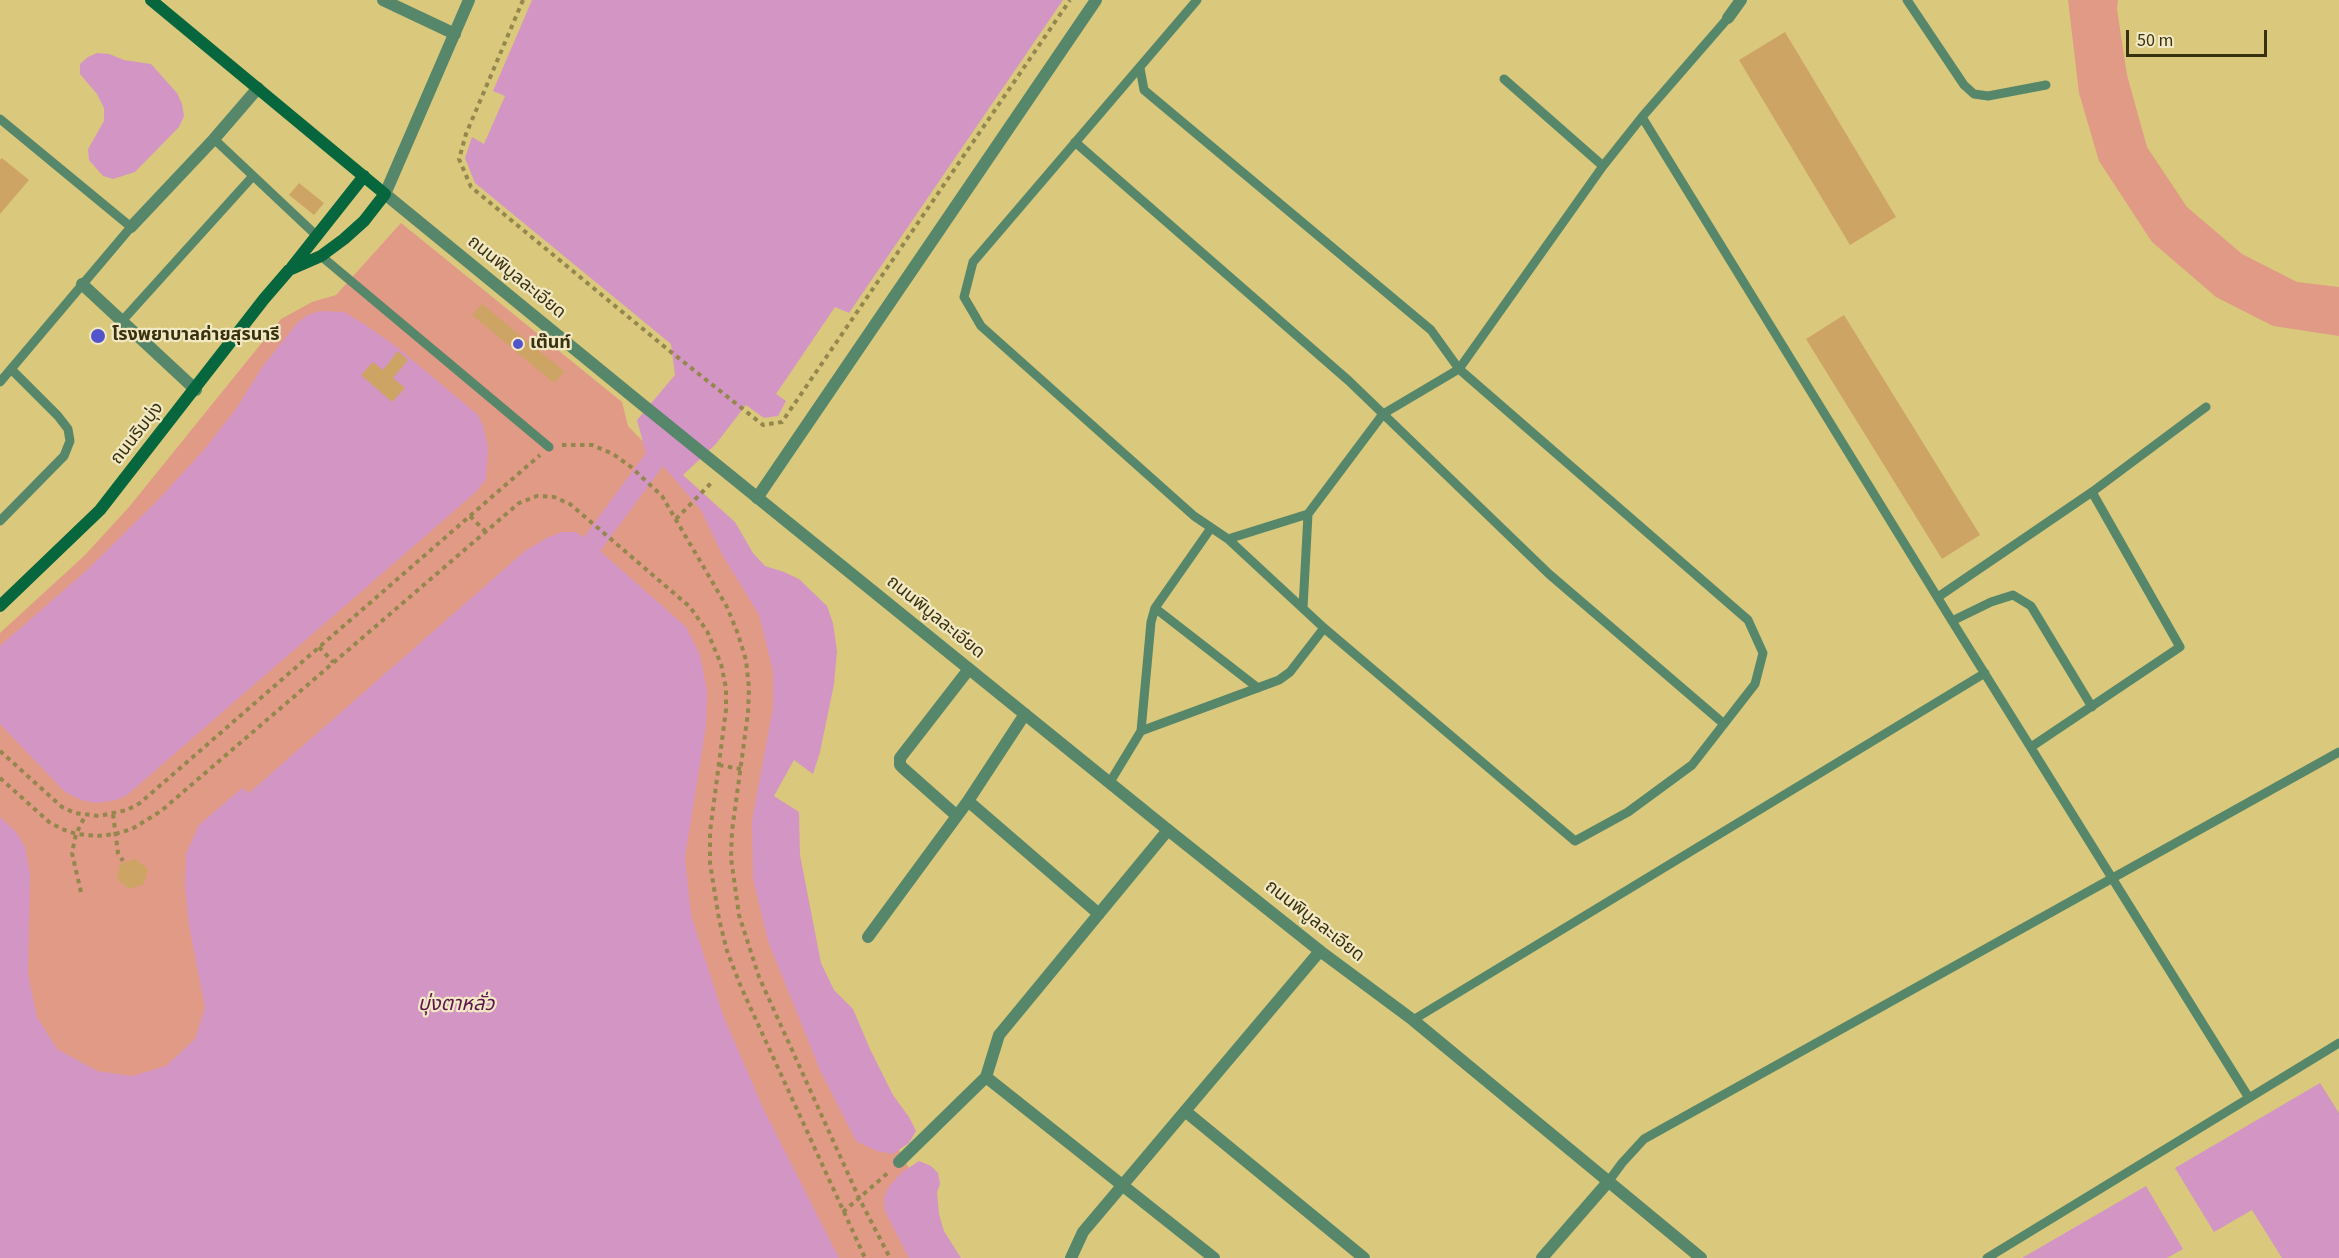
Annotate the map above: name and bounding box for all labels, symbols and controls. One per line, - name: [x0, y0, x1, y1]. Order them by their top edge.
- scale bar: [2129, 18, 2270, 56]
- text: 50 m: [2137, 28, 2173, 53]
- street label: ถนนพิบูลละเอียด: [463, 232, 569, 324]
- place label: โรงพยาบาลค่ายสุรนารี: [112, 325, 280, 347]
- marker: โรงพยาบาลค่ายสุรนารี: [89, 327, 107, 345]
- place label: เต๊นท์: [530, 333, 571, 355]
- marker: เต๊นท์: [511, 337, 525, 351]
- street label: ถนนริมบุ่ง: [107, 398, 169, 470]
- street label: ถนนพิบูลละเอียด: [882, 572, 988, 664]
- street label: ถนนพิบูลละเอียด: [1260, 876, 1368, 968]
- water label: บุ่งตาหลั่ว: [418, 994, 494, 1018]

